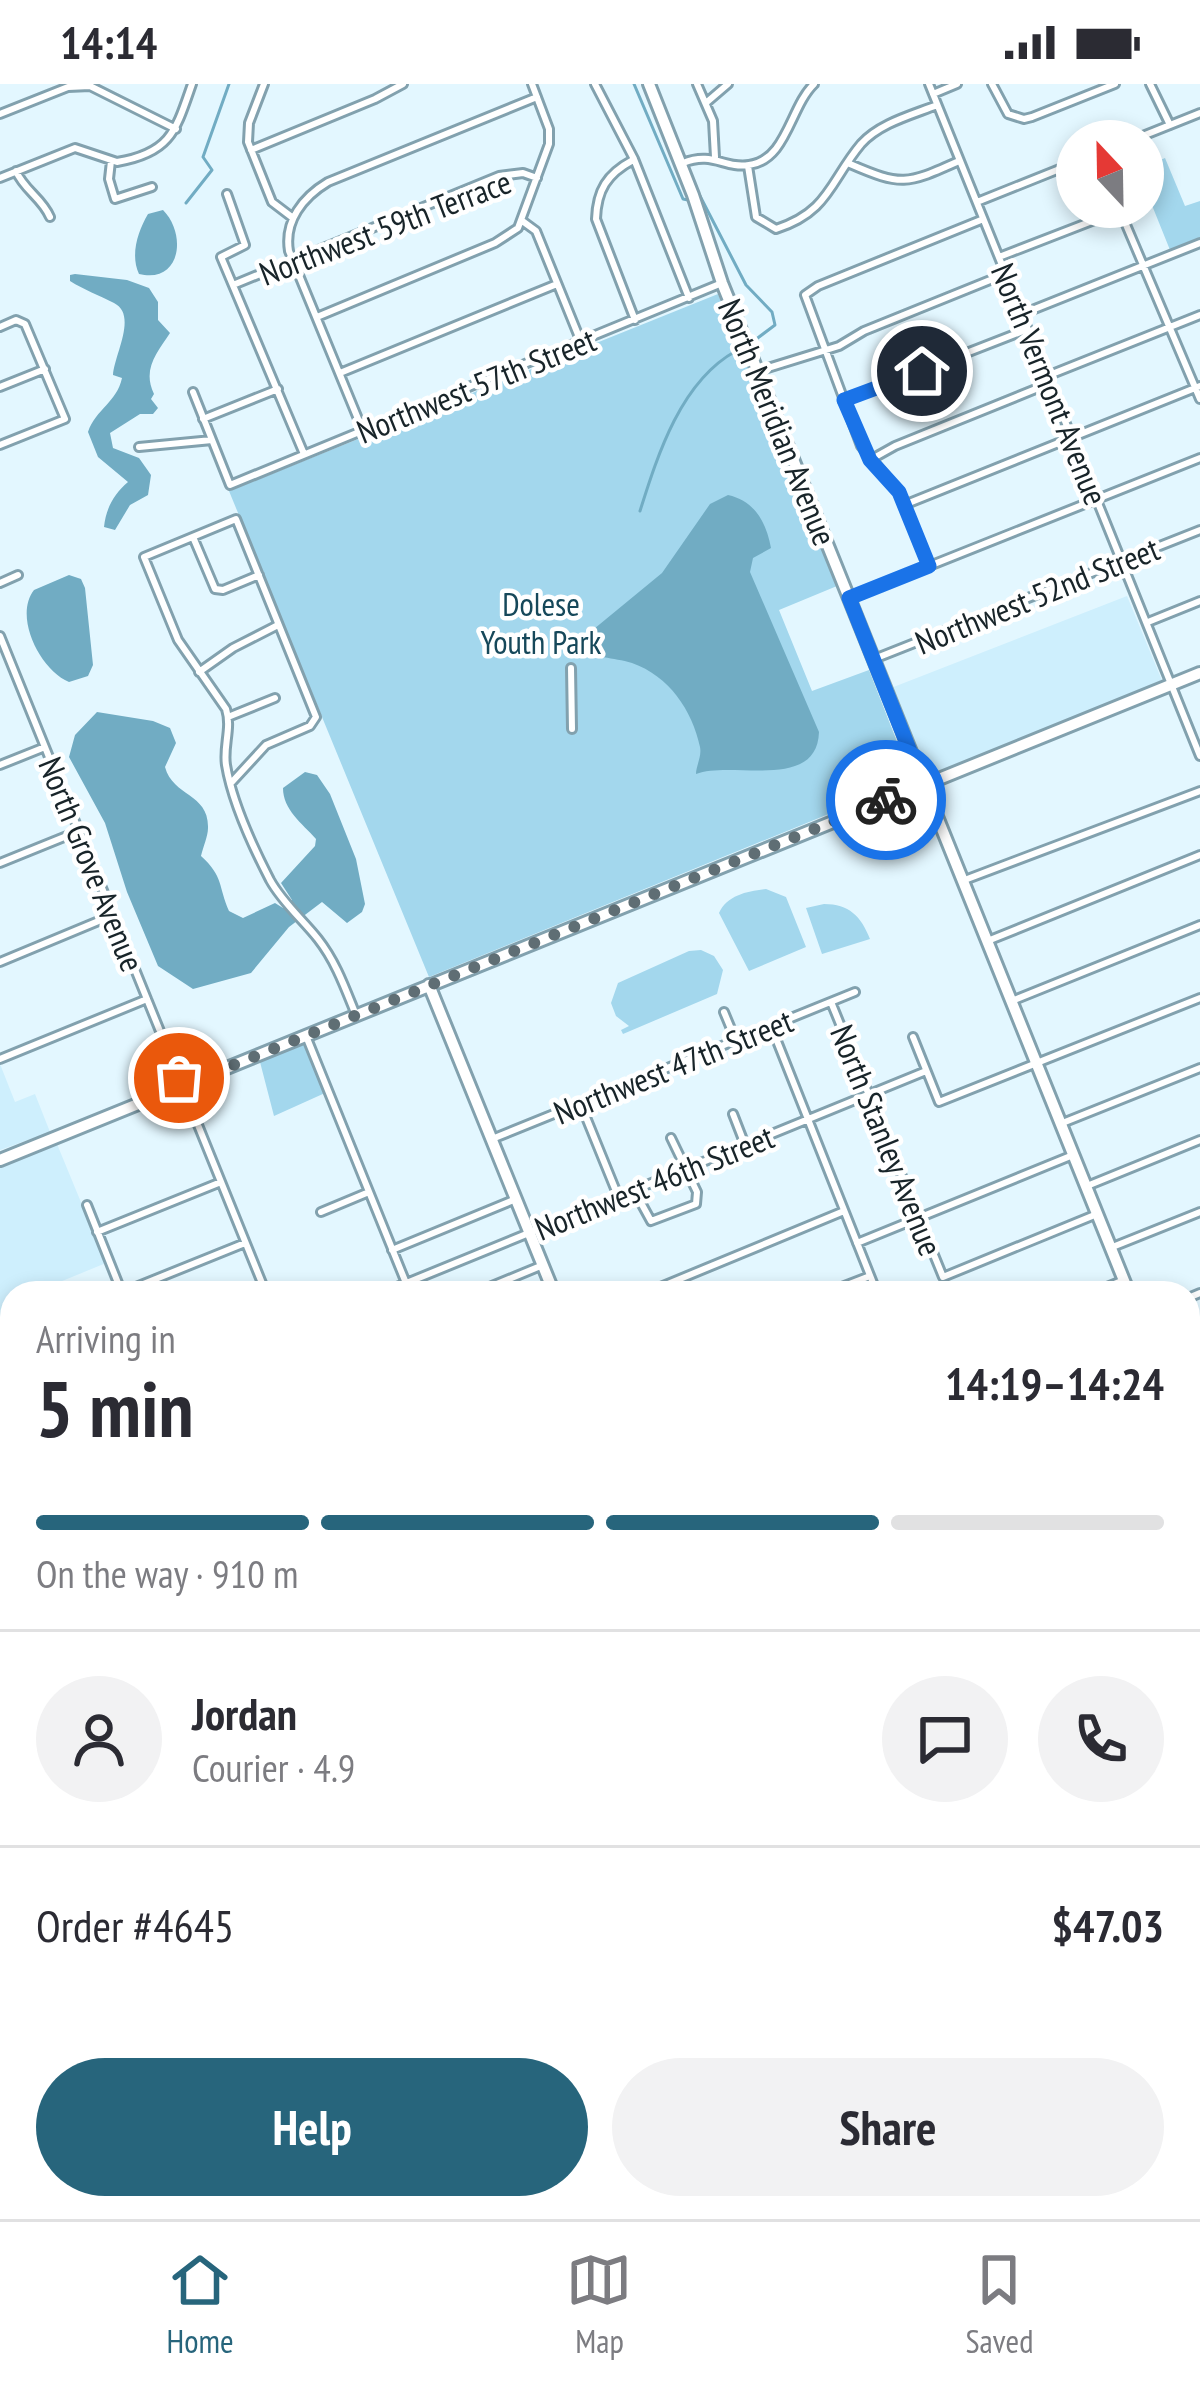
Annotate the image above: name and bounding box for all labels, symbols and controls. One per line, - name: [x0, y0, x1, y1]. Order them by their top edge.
- text: 14:14: [60, 13, 157, 71]
- north arrow: [1056, 120, 1164, 228]
- map controls: [1056, 120, 1164, 228]
- street label: Northwest 59th Terrace: [253, 159, 517, 295]
- street label: North Vermont Avenue: [982, 257, 1118, 511]
- street label: North Meridian Avenue: [709, 292, 847, 552]
- street label: Northwest 57th Street: [350, 318, 602, 452]
- pin: [871, 320, 973, 422]
- icon: home: [889, 338, 955, 404]
- street label: Northwest 52nd Street: [909, 527, 1165, 663]
- park label: Dolese Youth Park: [481, 582, 602, 663]
- courier: [826, 740, 946, 860]
- street label: North Grove Avenue: [29, 750, 155, 978]
- icon: bike: [853, 767, 919, 833]
- street label: Northwest 47th Street: [547, 999, 799, 1133]
- street label: North Stanley Avenue: [821, 1018, 953, 1262]
- pin: [128, 1027, 230, 1129]
- icon: bag: [146, 1045, 212, 1111]
- street label: Northwest 46th Street: [528, 1114, 780, 1250]
- text: Arriving in: [36, 1313, 176, 1364]
- text: 14:19–14:24: [945, 1354, 1164, 1412]
- text: 5 min: [36, 1358, 194, 1459]
- text: On the way · 910 m: [36, 1548, 298, 1599]
- button: person: [36, 1676, 162, 1802]
- button: chat: [882, 1676, 1008, 1802]
- button: phone: [1038, 1676, 1164, 1802]
- text: Jordan: [192, 1684, 297, 1742]
- text: Courier · 4.9: [192, 1742, 355, 1793]
- text: Order #4645: [36, 1896, 234, 1954]
- text: $47.03: [1051, 1896, 1164, 1954]
- button: Help: [36, 2058, 588, 2196]
- button: Share: [612, 2058, 1164, 2196]
- tab: Home: [166, 2247, 234, 2362]
- tab: Map: [566, 2247, 632, 2362]
- tab: Saved: [965, 2247, 1033, 2362]

